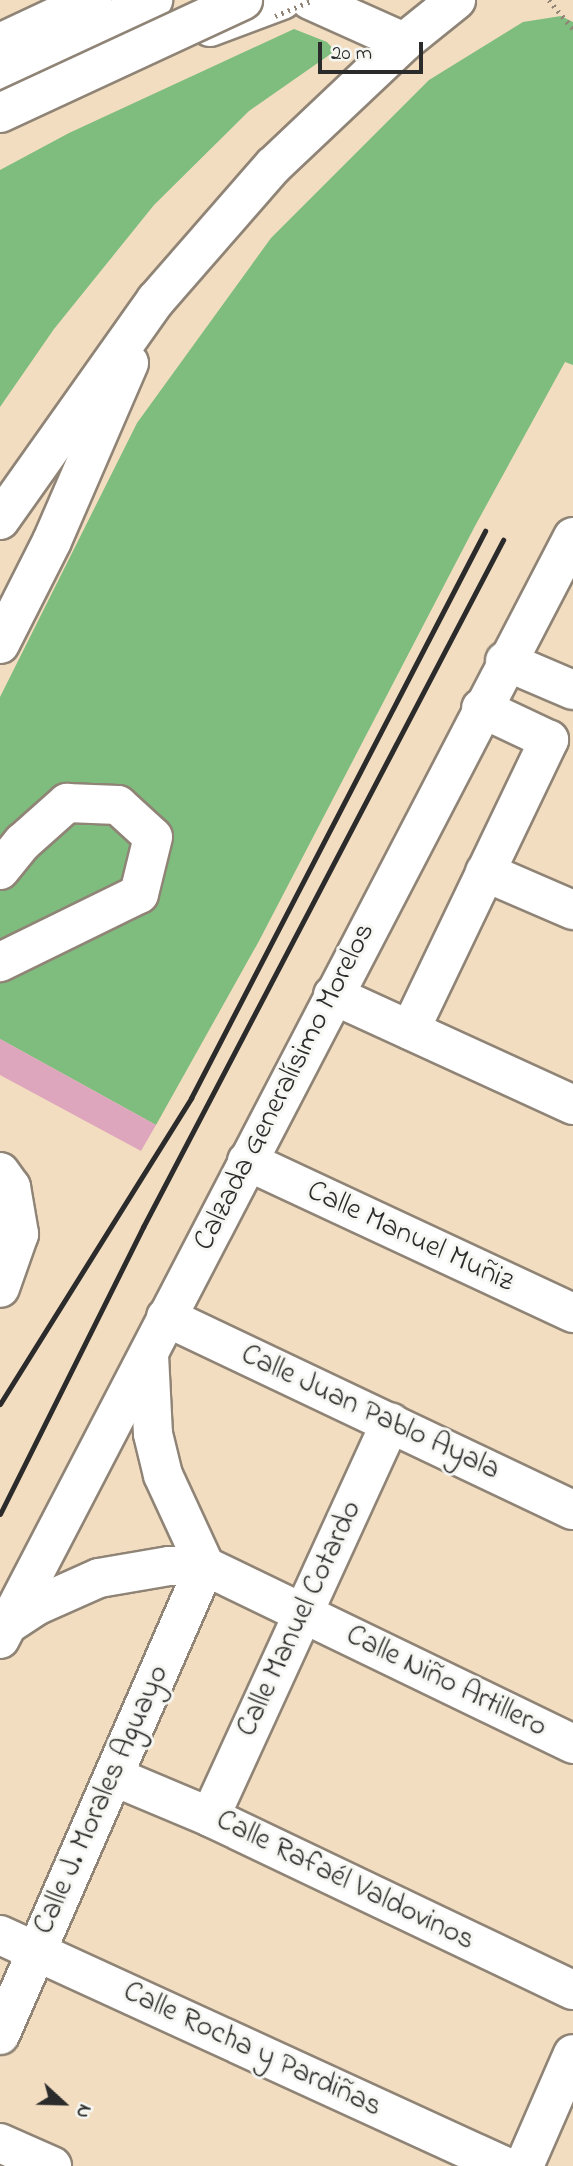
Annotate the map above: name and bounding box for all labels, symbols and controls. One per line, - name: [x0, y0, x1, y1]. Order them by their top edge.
- scale bar: [321, 28, 426, 72]
- text: 20 m: [331, 39, 372, 69]
- street label: Calzada Generalísimo Morelos: [187, 917, 383, 1257]
- street label: Calle Manuel Muñiz: [301, 1173, 519, 1301]
- street label: Calle Juan Pablo Ayala: [235, 1337, 505, 1489]
- street label: Calle Manuel Cotardo: [230, 1495, 370, 1743]
- street label: Calle Niño Artillero: [340, 1618, 552, 1746]
- street label: Calle J. Morales Aguayo: [26, 1660, 178, 1940]
- street label: Calle Rafaél Valdovinos: [210, 1803, 480, 1959]
- street label: Calle Rocha y Pardiñas: [117, 1974, 387, 2126]
- north arrow: [28, 2068, 98, 2138]
- text: N: [68, 2100, 98, 2122]

